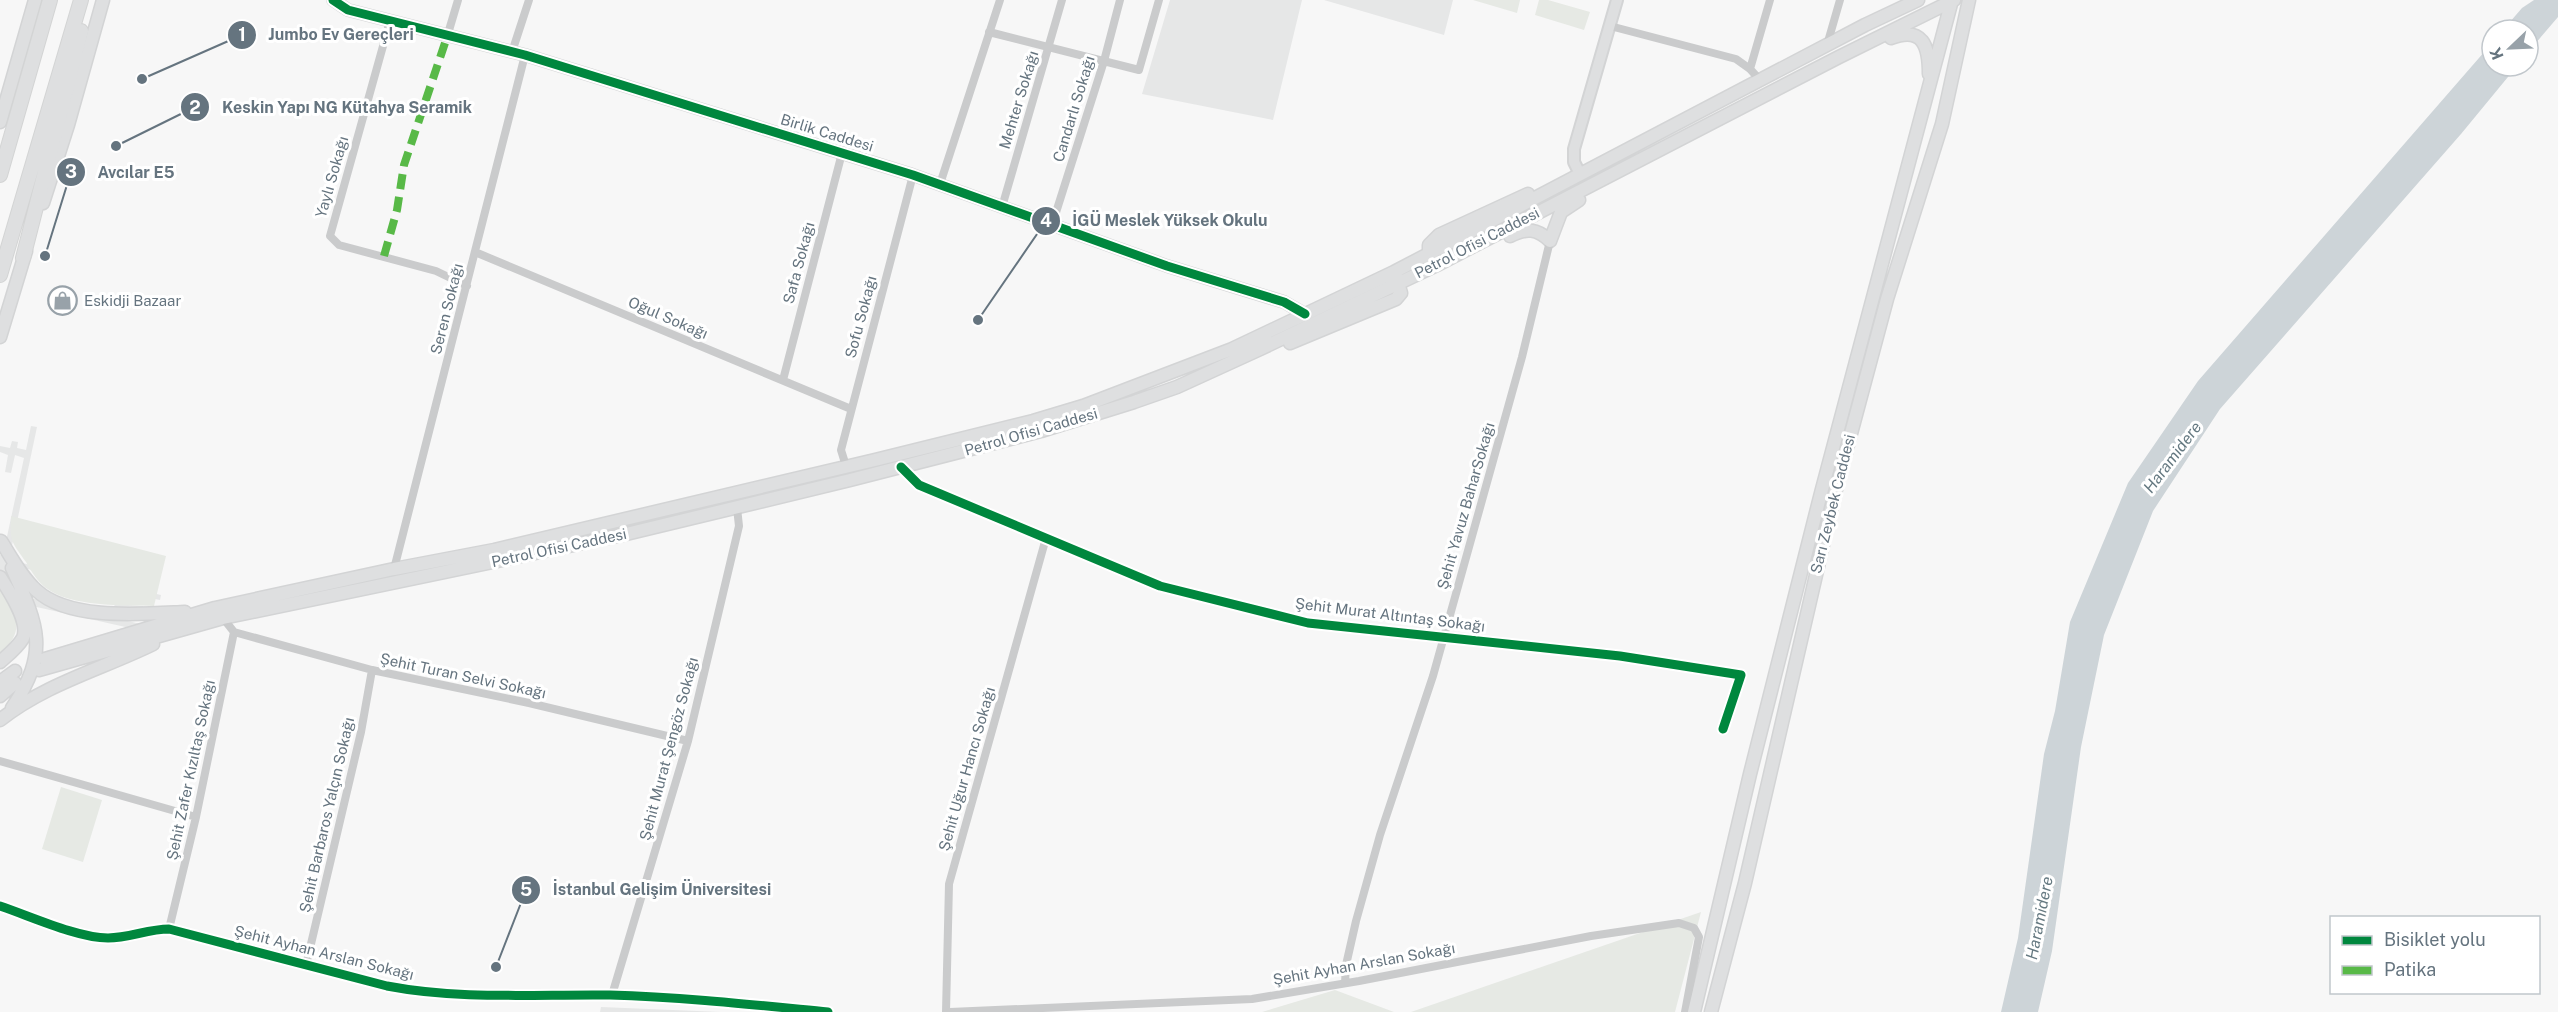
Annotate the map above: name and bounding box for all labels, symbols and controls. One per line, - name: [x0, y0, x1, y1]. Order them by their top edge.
- callout: Jumbo Ev Gereçleri: [227, 18, 426, 52]
- north arrow: [2480, 18, 2540, 78]
- text: 1: [238, 24, 246, 45]
- text: Jumbo Ev Gereçleri: [268, 25, 414, 44]
- text: K: [2485, 44, 2508, 63]
- street label: Mehter Sokağı: [996, 49, 1042, 151]
- street label: Candarlı Sokağı: [1049, 54, 1098, 164]
- callout: Keskin Yapı NG Kütahya Seramik: [180, 90, 484, 124]
- text: 2: [189, 97, 201, 118]
- text: Keskin Yapı NG Kütahya Seramik: [222, 98, 472, 117]
- street label: Birlik Caddesi: [779, 110, 876, 155]
- street label: Yaylı Sokağı: [312, 134, 351, 220]
- callout: Avcılar E5: [56, 155, 187, 189]
- text: 3: [65, 161, 77, 182]
- text: Avcılar E5: [98, 163, 175, 182]
- callout: İGÜ Meslek Yüksek Okulu: [1031, 204, 1280, 238]
- street label: Petrol Ofisi Caddesi: [1412, 204, 1542, 281]
- text: İGÜ Meslek Yüksek Okulu: [1072, 209, 1268, 230]
- text: 4: [1040, 210, 1052, 231]
- street label: Safa Sokağı: [779, 220, 818, 306]
- street label: Seren Sokağı: [427, 262, 466, 356]
- street label: Sofu Sokağı: [841, 274, 880, 360]
- shop icon: Eskidji Bazaar: [47, 285, 79, 317]
- place label: Eskidji Bazaar: [84, 292, 181, 309]
- street label: Oğul Sokağı: [626, 293, 711, 342]
- street label: Petrol Ofisi Caddesi: [962, 404, 1099, 459]
- water label: Haramidere: [2139, 418, 2206, 497]
- street label: Şehit Yavuz BaharSokağı: [1434, 420, 1498, 591]
- street label: Sarı Zeybek Caddesi: [1807, 433, 1858, 575]
- street label: Petrol Ofisi Caddesi: [490, 525, 628, 570]
- street label: Şehit Murat Altıntaş Sokağı: [1294, 594, 1486, 635]
- street label: Şehit Turan Selvi Sokağı: [379, 650, 548, 701]
- street label: Şehit Murat Şengöz Sokağı: [636, 655, 701, 842]
- street label: Şehit Zafer Kızıltaş Sokağı: [163, 678, 218, 862]
- street label: Şehit Uğur Hancı Sokağı: [935, 685, 998, 853]
- street label: Şehit Barbaros Yalçın Sokağı: [296, 716, 357, 914]
- callout: İstanbul Gelişim Üniversitesi: [511, 873, 783, 907]
- water label: Haramidere: [2022, 875, 2057, 961]
- text: İstanbul Gelişim Üniversitesi: [553, 878, 771, 899]
- text: 5: [520, 879, 532, 900]
- legend: [2330, 916, 2540, 994]
- street label: Şehit Ayhan Arslan Sokağı: [233, 922, 416, 983]
- text: Bisiklet yolu: [2384, 929, 2486, 950]
- street label: Şehit Ayhan Arslan Sokağı: [1272, 939, 1456, 988]
- text: Patika: [2384, 959, 2436, 980]

